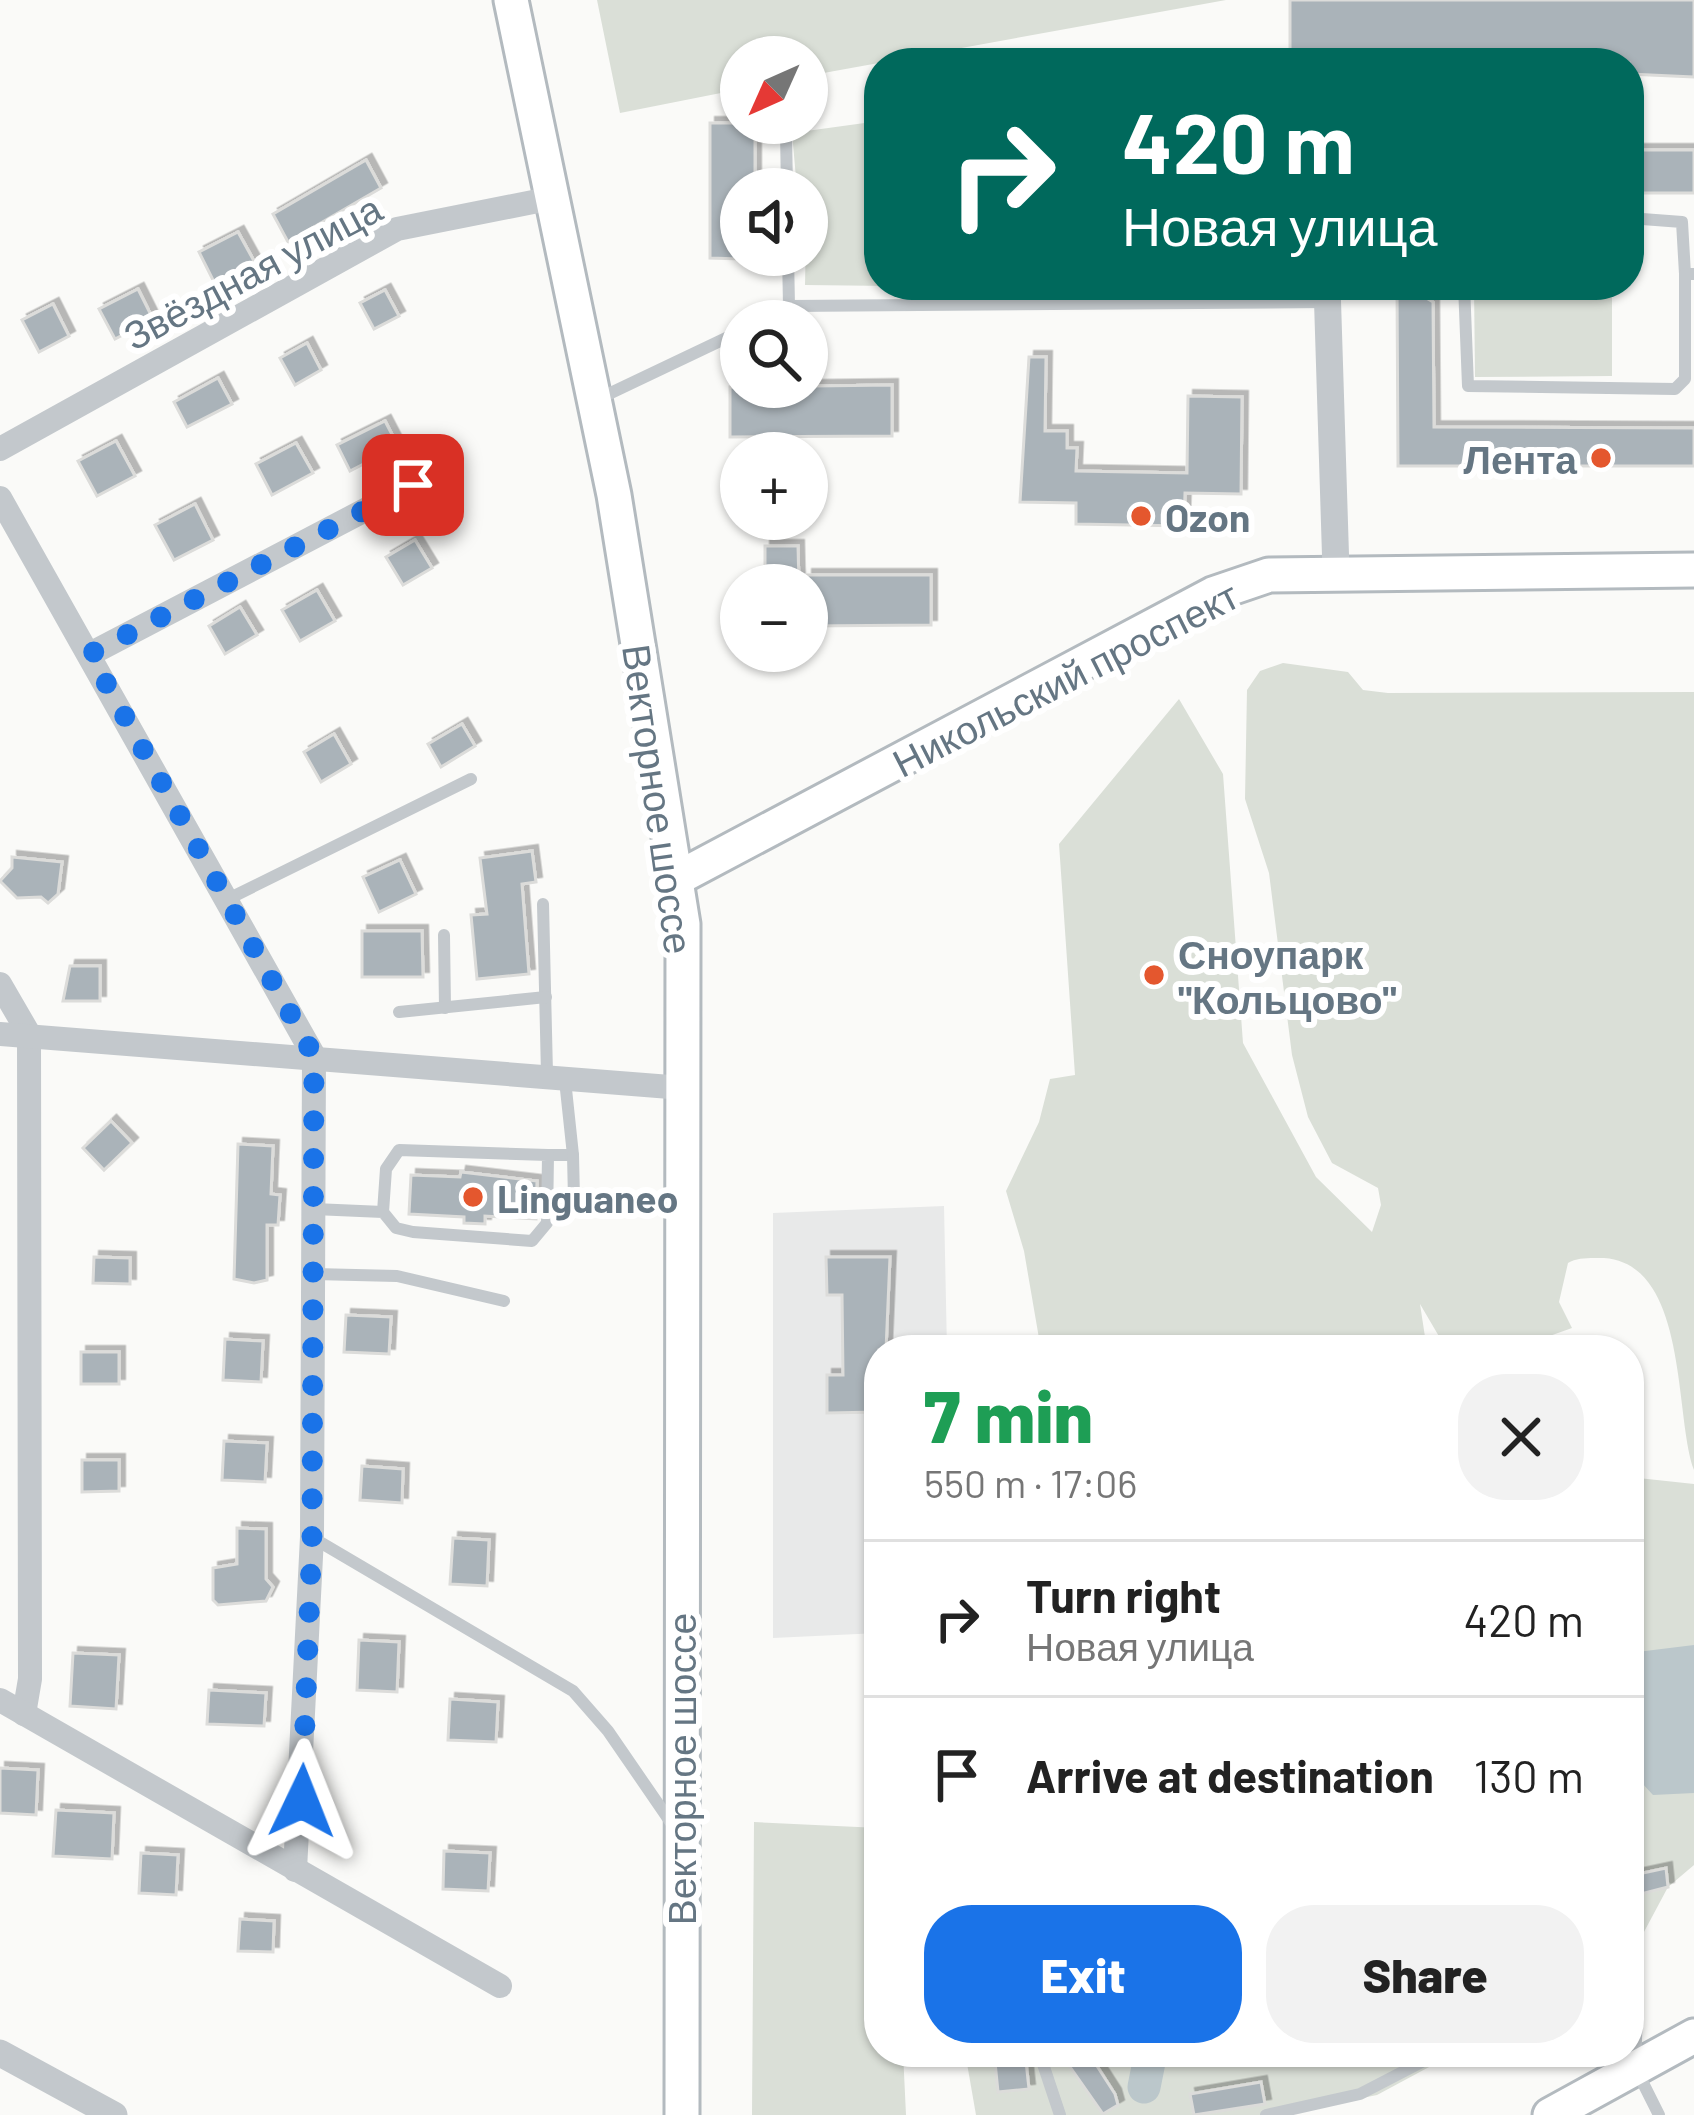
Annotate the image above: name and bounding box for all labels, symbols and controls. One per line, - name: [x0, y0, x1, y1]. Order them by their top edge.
- north arrow: [720, 36, 828, 144]
- map controls: [720, 36, 828, 672]
- text: 420 m: [1122, 90, 1355, 191]
- icon: right: [924, 96, 1080, 252]
- button: sound: [720, 168, 828, 276]
- street label: Звёздная улица: [115, 183, 389, 359]
- text: Новая улица: [1122, 192, 1438, 257]
- button: search: [720, 300, 828, 408]
- button: +: [720, 432, 828, 540]
- pin: [362, 434, 464, 536]
- place label: Лента: [1464, 435, 1577, 482]
- marker: Лента: [1588, 445, 1614, 471]
- icon: arrive: [380, 452, 446, 518]
- place label: Ozon: [1165, 493, 1250, 540]
- marker: Ozon: [1128, 503, 1154, 529]
- button: −: [720, 564, 828, 672]
- street label: Никольский проспект: [884, 570, 1246, 786]
- street label: Векторное шоссе: [614, 641, 704, 957]
- place label: Сноупарк "Кольцово": [1178, 930, 1397, 1022]
- marker: Сноупарк "Кольцово": [1141, 962, 1167, 988]
- place label: Linguaneo: [497, 1174, 678, 1221]
- marker: Linguaneo: [460, 1184, 486, 1210]
- text: 7 min: [924, 1371, 1093, 1457]
- button: close: [1458, 1374, 1584, 1500]
- text: 550 m · 17:06: [924, 1459, 1137, 1506]
- text: Turn right: [1026, 1568, 1221, 1622]
- icon: right: [924, 1586, 990, 1652]
- text: 420 m: [1463, 1592, 1584, 1646]
- street label: Векторное шоссе: [657, 1613, 704, 1925]
- text: Новая улица: [1026, 1622, 1254, 1669]
- position arrow: [239, 1738, 365, 1864]
- icon: arrive: [924, 1742, 990, 1808]
- text: Arrive at destination: [1026, 1748, 1434, 1802]
- text: 130 m: [1473, 1748, 1584, 1802]
- button: Exit: [924, 1905, 1242, 2043]
- button: Share: [1266, 1905, 1584, 2043]

